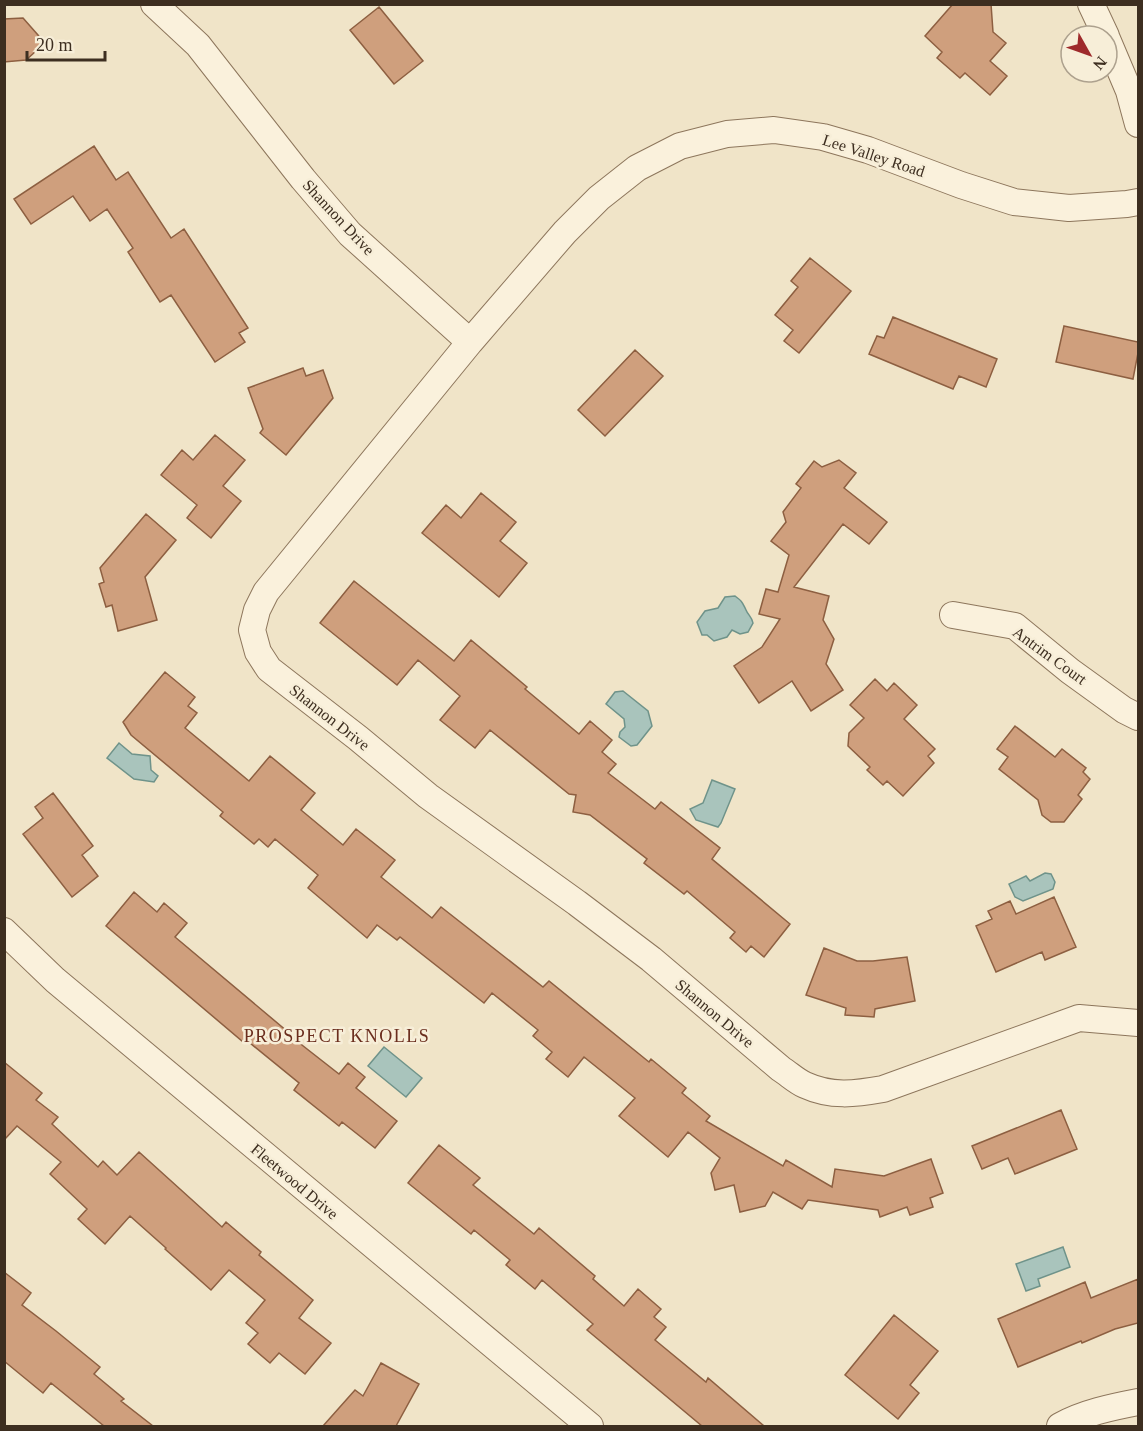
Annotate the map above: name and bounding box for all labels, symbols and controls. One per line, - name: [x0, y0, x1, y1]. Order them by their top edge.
- scale bar: [27, 24, 105, 62]
- north arrow: [1059, 24, 1119, 84]
- text: 20 m: [36, 35, 73, 55]
- text: N: [1090, 53, 1110, 74]
- street label: Lee Valley Road: [820, 131, 927, 181]
- street label: Shannon Drive: [300, 176, 378, 258]
- street label: Antrim Court: [1010, 623, 1090, 688]
- street label: Shannon Drive: [286, 681, 373, 754]
- street label: Shannon Drive: [672, 976, 757, 1051]
- district label: PROSPECT KNOLLS: [244, 1026, 430, 1046]
- street label: Fleetwood Drive: [248, 1140, 342, 1223]

